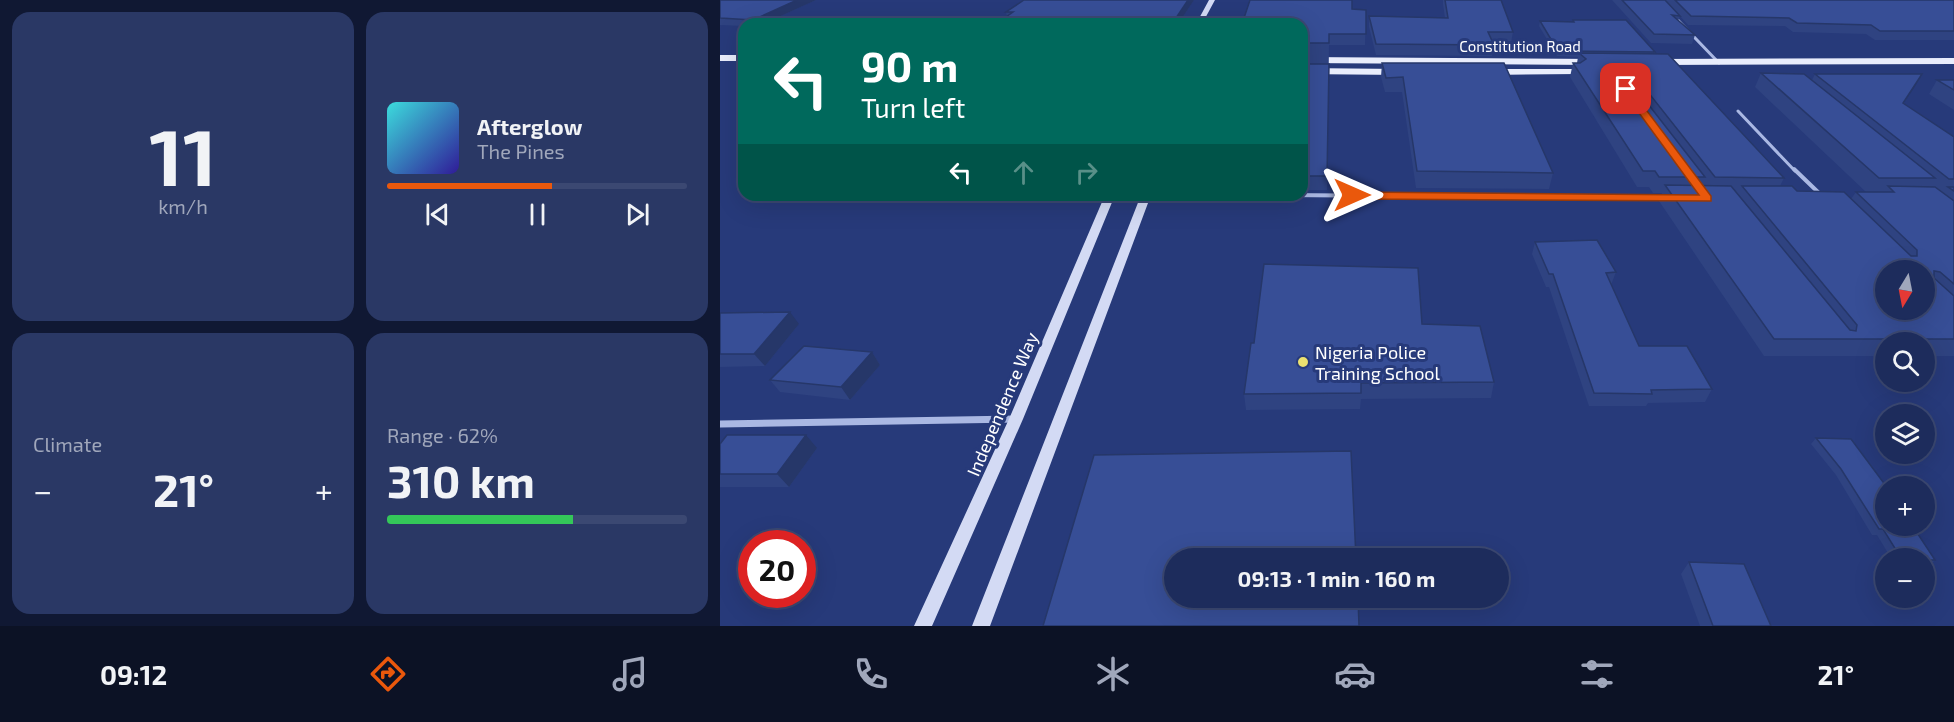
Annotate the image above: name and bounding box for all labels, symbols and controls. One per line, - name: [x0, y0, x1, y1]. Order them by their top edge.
- street label: Constitution Road: [1459, 37, 1581, 55]
- text: 90 m: [861, 40, 958, 90]
- icon: left: [762, 42, 840, 120]
- pin: [1600, 63, 1651, 114]
- icon: arrive: [1609, 72, 1642, 105]
- text: Turn left: [861, 91, 965, 123]
- text: 11: [149, 108, 217, 202]
- text: Afterglow: [477, 113, 582, 139]
- text: The Pines: [477, 139, 565, 163]
- icon: left: [944, 156, 977, 189]
- icon: ahead: [1007, 156, 1040, 189]
- icon: right: [1070, 156, 1103, 189]
- position arrow: [1320, 163, 1384, 227]
- text: km/h: [158, 194, 208, 218]
- icon: previous: [421, 198, 454, 231]
- icon: pause: [521, 198, 554, 231]
- icon: next: [621, 198, 654, 231]
- north arrow: [1875, 260, 1935, 320]
- map controls: [1875, 260, 1935, 608]
- street label: Independence Way: [962, 328, 1042, 479]
- button: search: [1875, 332, 1935, 392]
- place label: Nigeria Police Training School: [1315, 341, 1441, 384]
- marker: Nigeria Police Training School: [1296, 355, 1310, 369]
- button: layers: [1875, 404, 1935, 464]
- text: Range · 62%: [387, 423, 498, 447]
- text: Climate: [33, 432, 102, 456]
- text: 310 km: [387, 453, 535, 507]
- text: 21°: [153, 462, 214, 516]
- text: −: [33, 470, 52, 510]
- text: +: [315, 470, 333, 510]
- button: +: [1875, 476, 1935, 536]
- speed limit sign: 20: [738, 530, 816, 608]
- button: −: [1875, 548, 1935, 608]
- text: 09:13 · 1 min · 160 m: [1238, 565, 1435, 591]
- icon: directions: [367, 653, 409, 695]
- icon: music: [609, 653, 651, 695]
- icon: phone: [850, 653, 892, 695]
- icon: climate: [1092, 653, 1134, 695]
- icon: car: [1334, 653, 1376, 695]
- icon: filters: [1576, 653, 1618, 695]
- text: 09:12: [100, 658, 167, 690]
- text: 21°: [1817, 658, 1854, 690]

